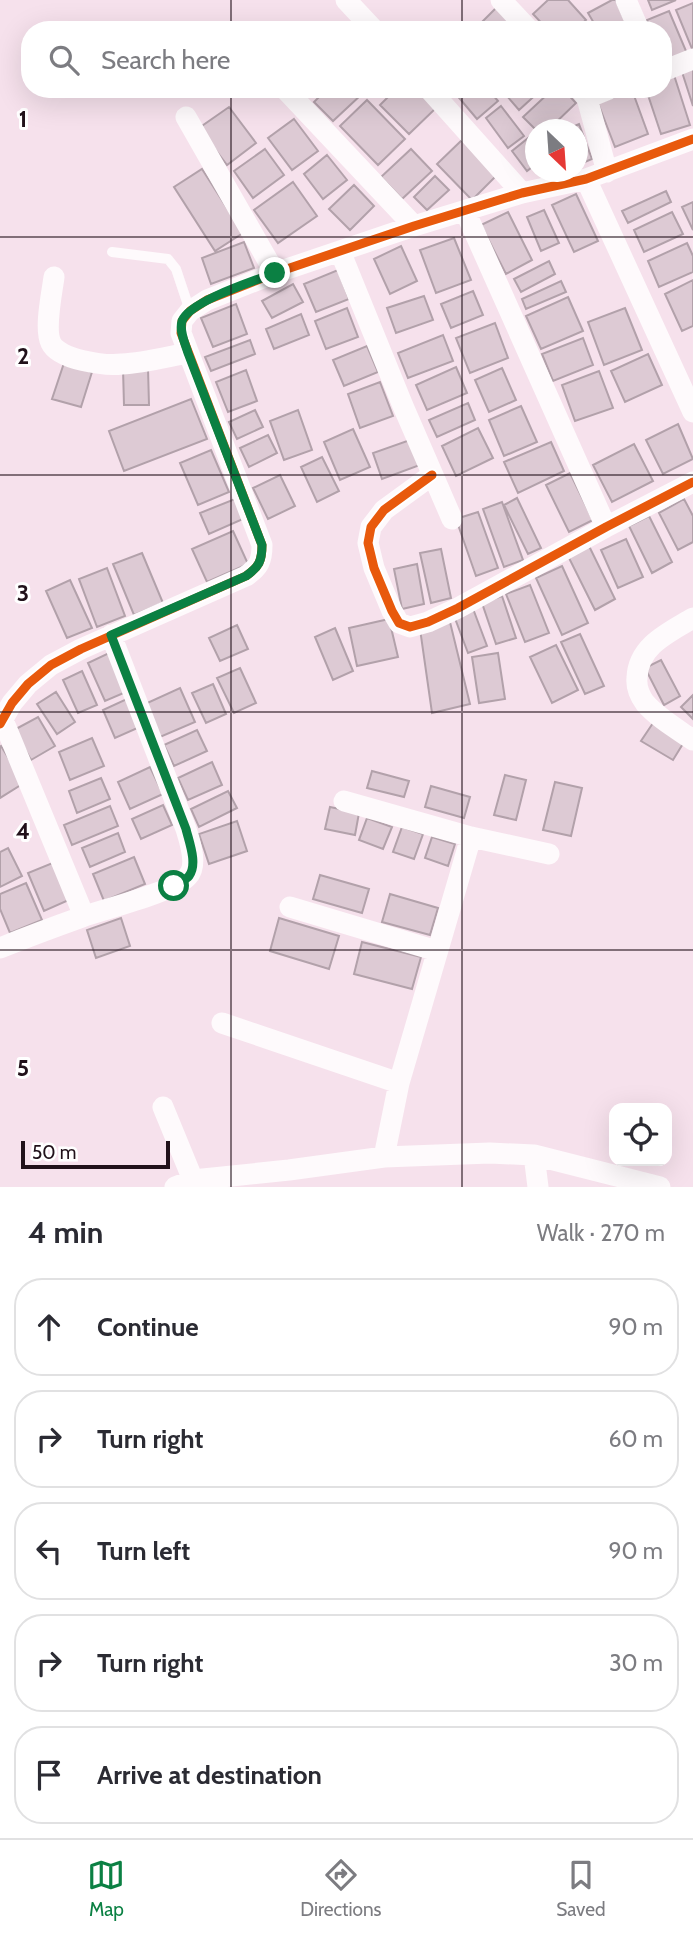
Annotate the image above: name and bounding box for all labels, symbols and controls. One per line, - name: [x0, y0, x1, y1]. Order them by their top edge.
- search box: [21, 21, 672, 98]
- icon: search: [45, 41, 83, 79]
- text: Search here: [101, 44, 230, 76]
- text: 1: [19, 105, 27, 133]
- north arrow: [525, 119, 588, 182]
- route end: [259, 257, 290, 288]
- text: 2: [17, 342, 29, 370]
- text: 3: [17, 579, 29, 607]
- text: 4: [16, 817, 30, 845]
- route start: [158, 870, 189, 901]
- text: 5: [17, 1054, 29, 1082]
- map controls: [609, 1103, 672, 1166]
- button: locate: [609, 1103, 672, 1166]
- scale bar: [21, 1138, 170, 1170]
- text: 50 m: [32, 1141, 76, 1164]
- text: 4 min: [28, 1214, 103, 1251]
- text: Walk · 270 m: [537, 1219, 665, 1247]
- icon: ahead: [30, 1308, 68, 1346]
- text: Continue: [97, 1311, 199, 1343]
- text: 90 m: [609, 1313, 663, 1341]
- icon: right: [30, 1420, 68, 1458]
- text: Turn right: [97, 1423, 203, 1455]
- text: 60 m: [609, 1425, 663, 1453]
- icon: left: [30, 1532, 68, 1570]
- text: Turn left: [97, 1535, 190, 1567]
- text: 90 m: [609, 1537, 663, 1565]
- icon: right: [30, 1644, 68, 1682]
- text: Turn right: [97, 1647, 203, 1679]
- text: 30 m: [609, 1649, 663, 1677]
- icon: arrive: [30, 1756, 68, 1794]
- text: Arrive at destination: [97, 1759, 322, 1791]
- tab: Map: [87, 1856, 125, 1921]
- tab: Directions: [300, 1856, 381, 1921]
- tab: Saved: [556, 1856, 606, 1921]

